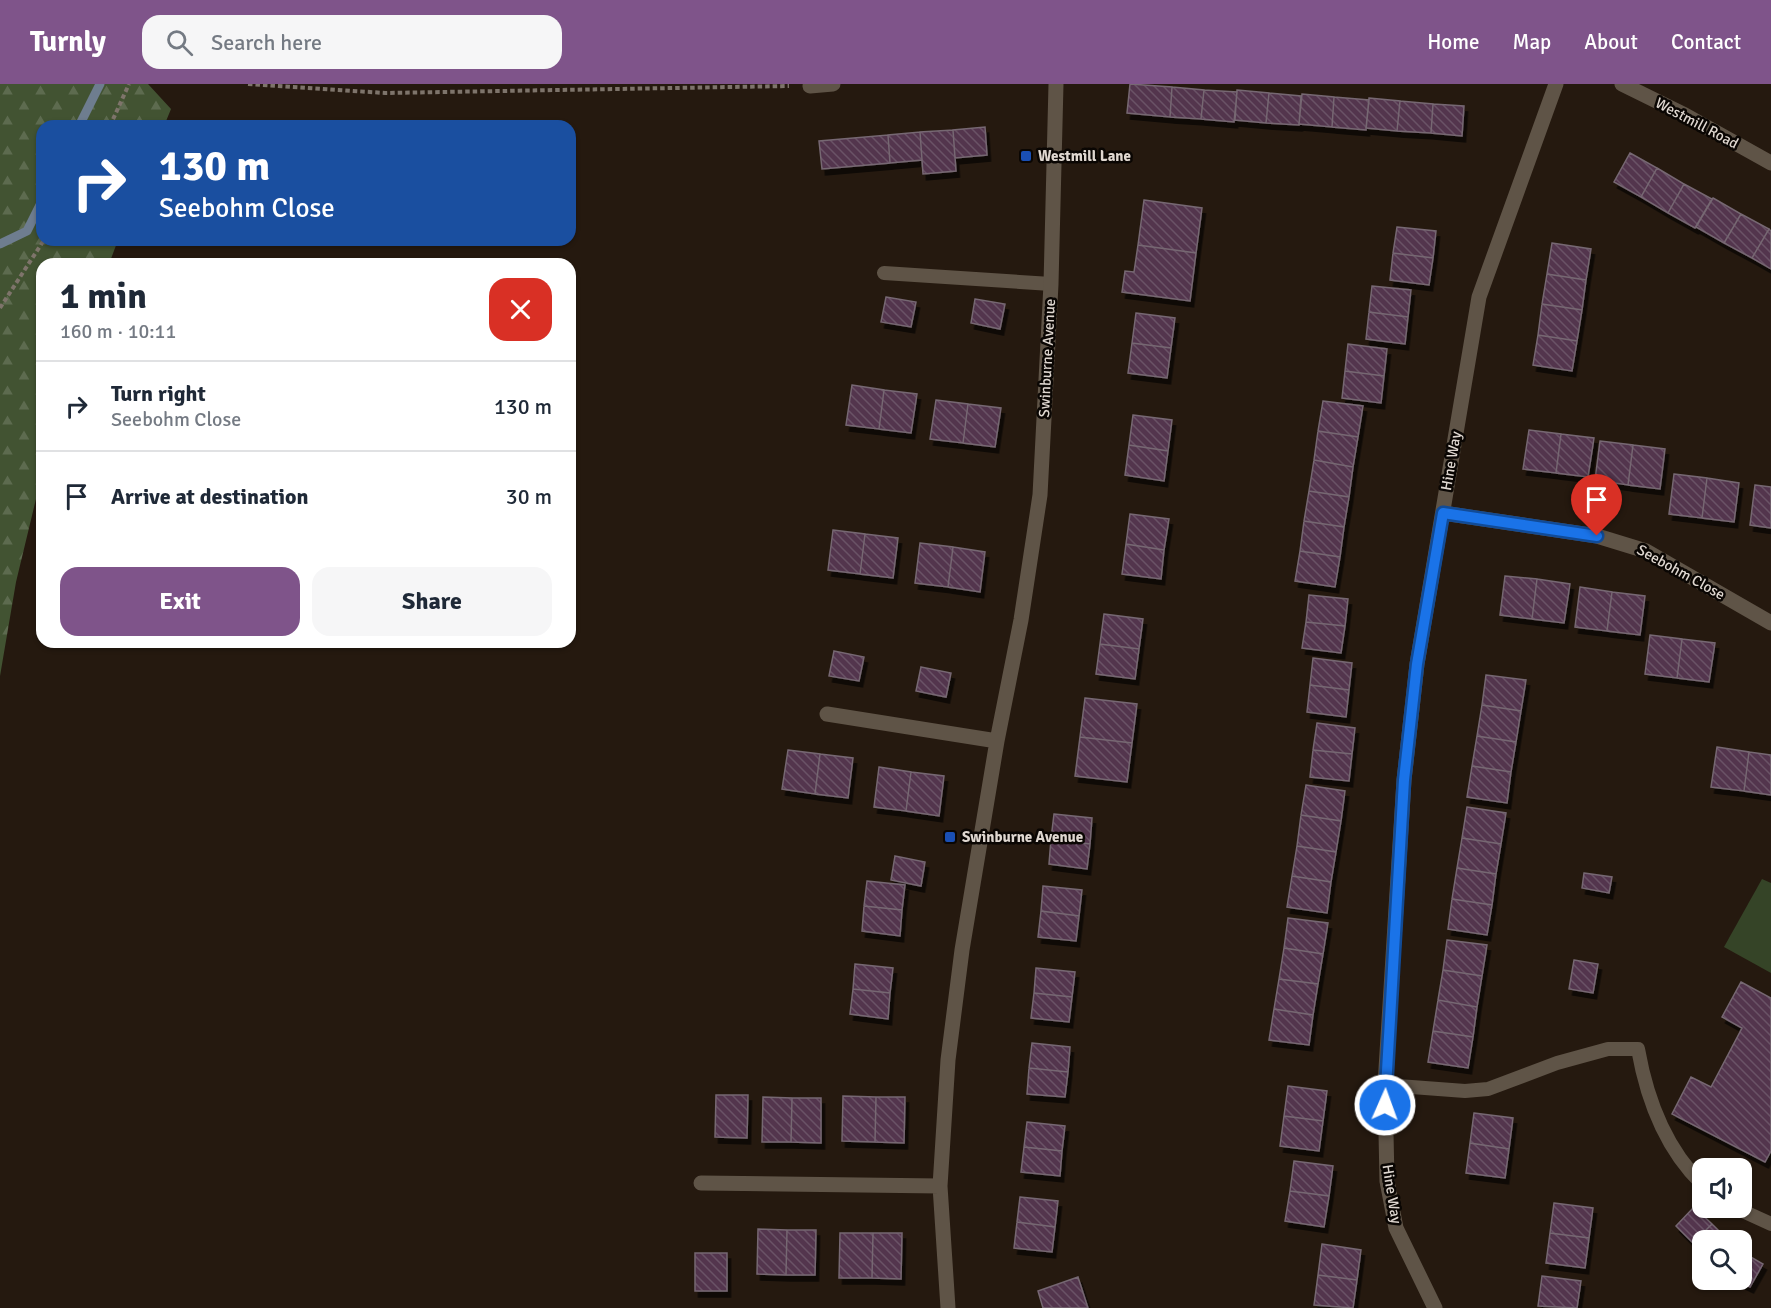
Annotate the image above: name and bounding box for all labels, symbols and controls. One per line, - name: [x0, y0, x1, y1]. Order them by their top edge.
- search box: [142, 15, 562, 69]
- text: Turnly: [30, 25, 106, 59]
- icon: search: [163, 26, 196, 59]
- text: Search here: [211, 29, 322, 56]
- text: Home: [1427, 29, 1480, 55]
- text: Map: [1513, 29, 1551, 55]
- text: About: [1584, 29, 1638, 55]
- text: Contact: [1671, 29, 1741, 55]
- street label: Westmill Road: [1652, 94, 1742, 152]
- text: 130 m: [159, 141, 270, 192]
- icon: right: [60, 144, 138, 222]
- place label: Westmill Lane: [1038, 147, 1131, 165]
- marker: Westmill Lane: [1019, 149, 1033, 163]
- text: Seebohm Close: [159, 192, 335, 225]
- text: 1 min: [60, 274, 147, 319]
- button: close: [489, 278, 552, 341]
- street label: Swinburne Avenue: [1035, 298, 1059, 418]
- text: 160 m · 10:11: [60, 319, 176, 344]
- text: Turn right: [111, 380, 206, 407]
- icon: right: [60, 390, 93, 423]
- text: 130 m: [494, 393, 552, 420]
- text: Seebohm Close: [111, 407, 241, 432]
- street label: Hine Way: [1437, 430, 1465, 492]
- pin: [1571, 474, 1622, 536]
- icon: arrive: [60, 480, 93, 513]
- text: Arrive at destination: [111, 483, 308, 510]
- text: 30 m: [506, 483, 552, 510]
- icon: arrive: [1580, 483, 1613, 516]
- street label: Seebohm Close: [1634, 540, 1728, 604]
- button: Exit: [60, 567, 300, 636]
- button: Share: [312, 567, 552, 636]
- place label: Swinburne Avenue: [962, 828, 1083, 846]
- marker: Swinburne Avenue: [943, 830, 957, 844]
- position arrow: [1353, 1073, 1417, 1137]
- map controls: [1692, 1158, 1752, 1290]
- button: sound: [1692, 1158, 1752, 1218]
- street label: Hine Way: [1378, 1163, 1406, 1225]
- button: search: [1692, 1230, 1752, 1290]

